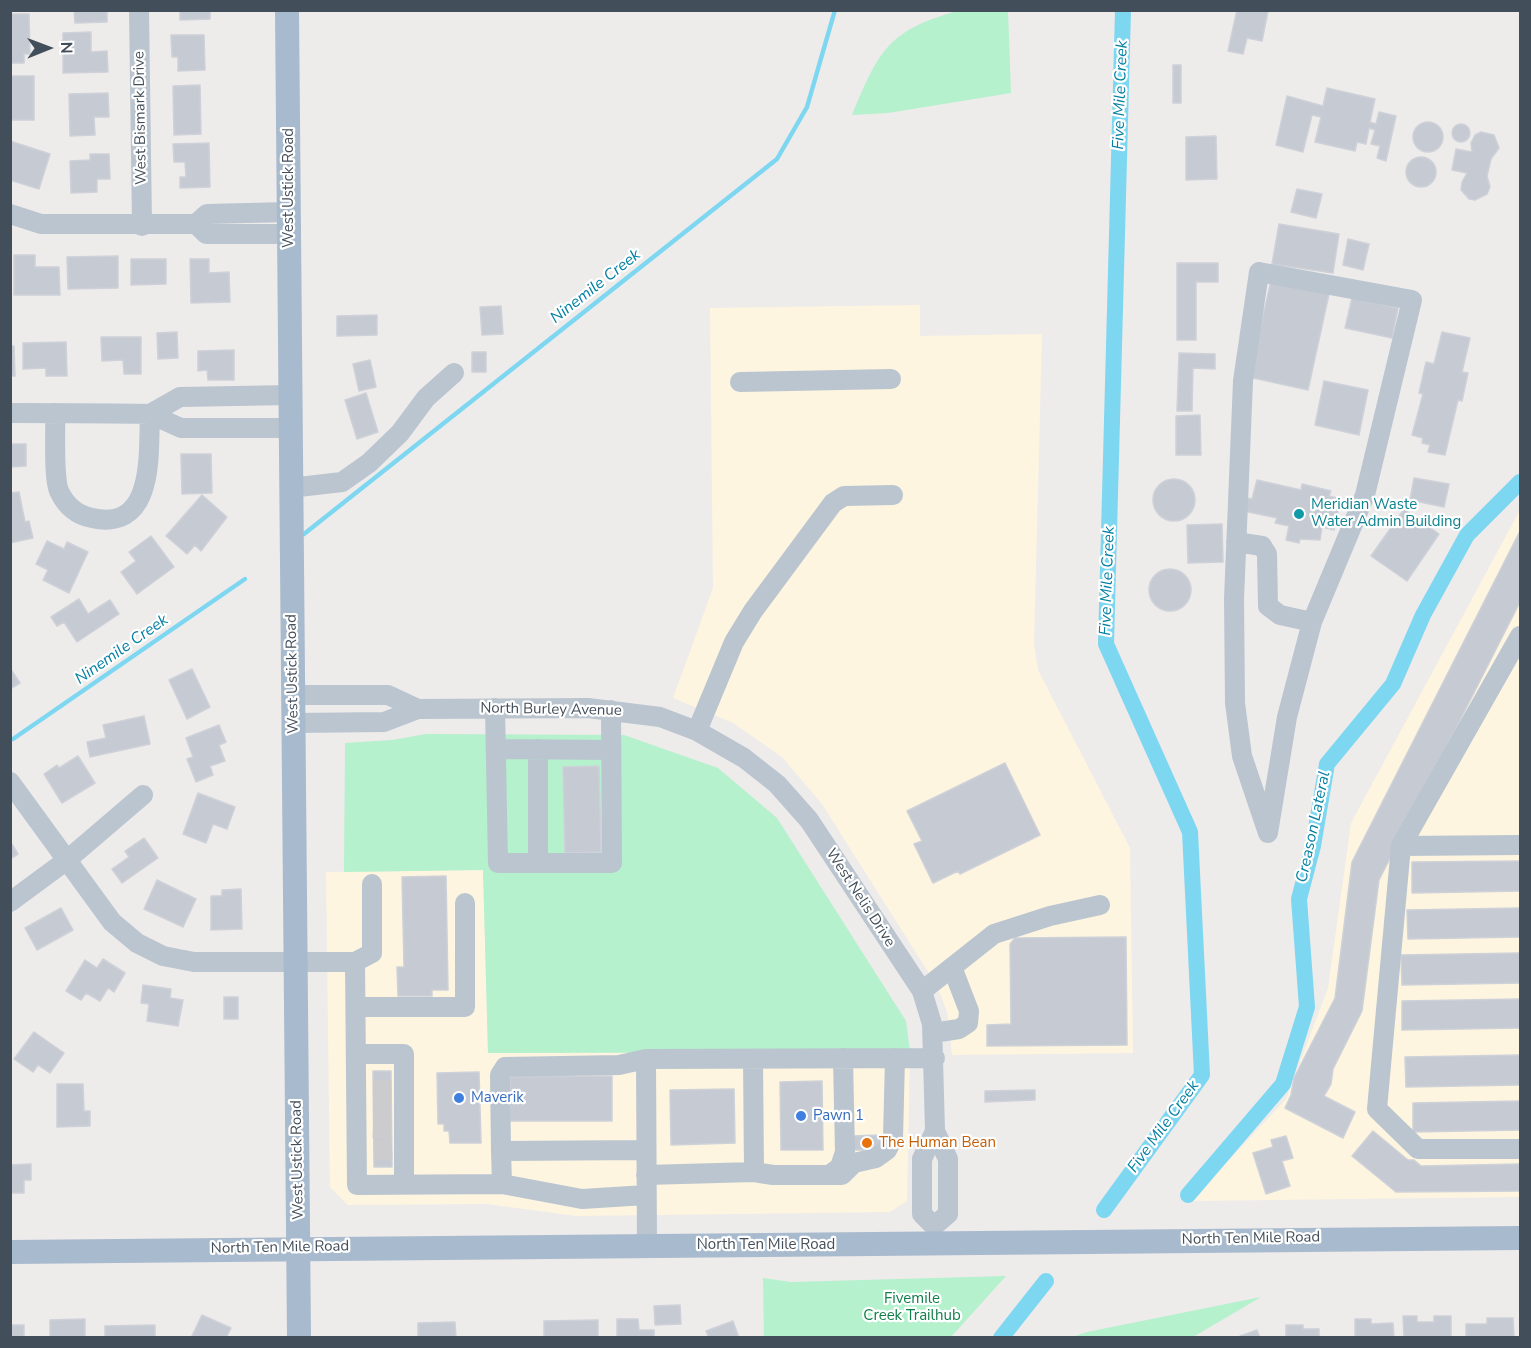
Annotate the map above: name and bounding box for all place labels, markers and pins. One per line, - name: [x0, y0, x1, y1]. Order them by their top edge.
- place label: Meridian Waste Water Admin Building: [1311, 496, 1461, 531]
- marker: Meridian Waste Water Admin Building: [1292, 507, 1306, 521]
- place label: Maverik: [471, 1089, 524, 1107]
- marker: Maverik: [452, 1091, 466, 1105]
- place label: Pawn 1: [813, 1107, 864, 1125]
- marker: Pawn 1: [794, 1109, 808, 1123]
- place label: The Human Bean: [879, 1134, 996, 1152]
- marker: The Human Bean: [860, 1136, 874, 1150]

